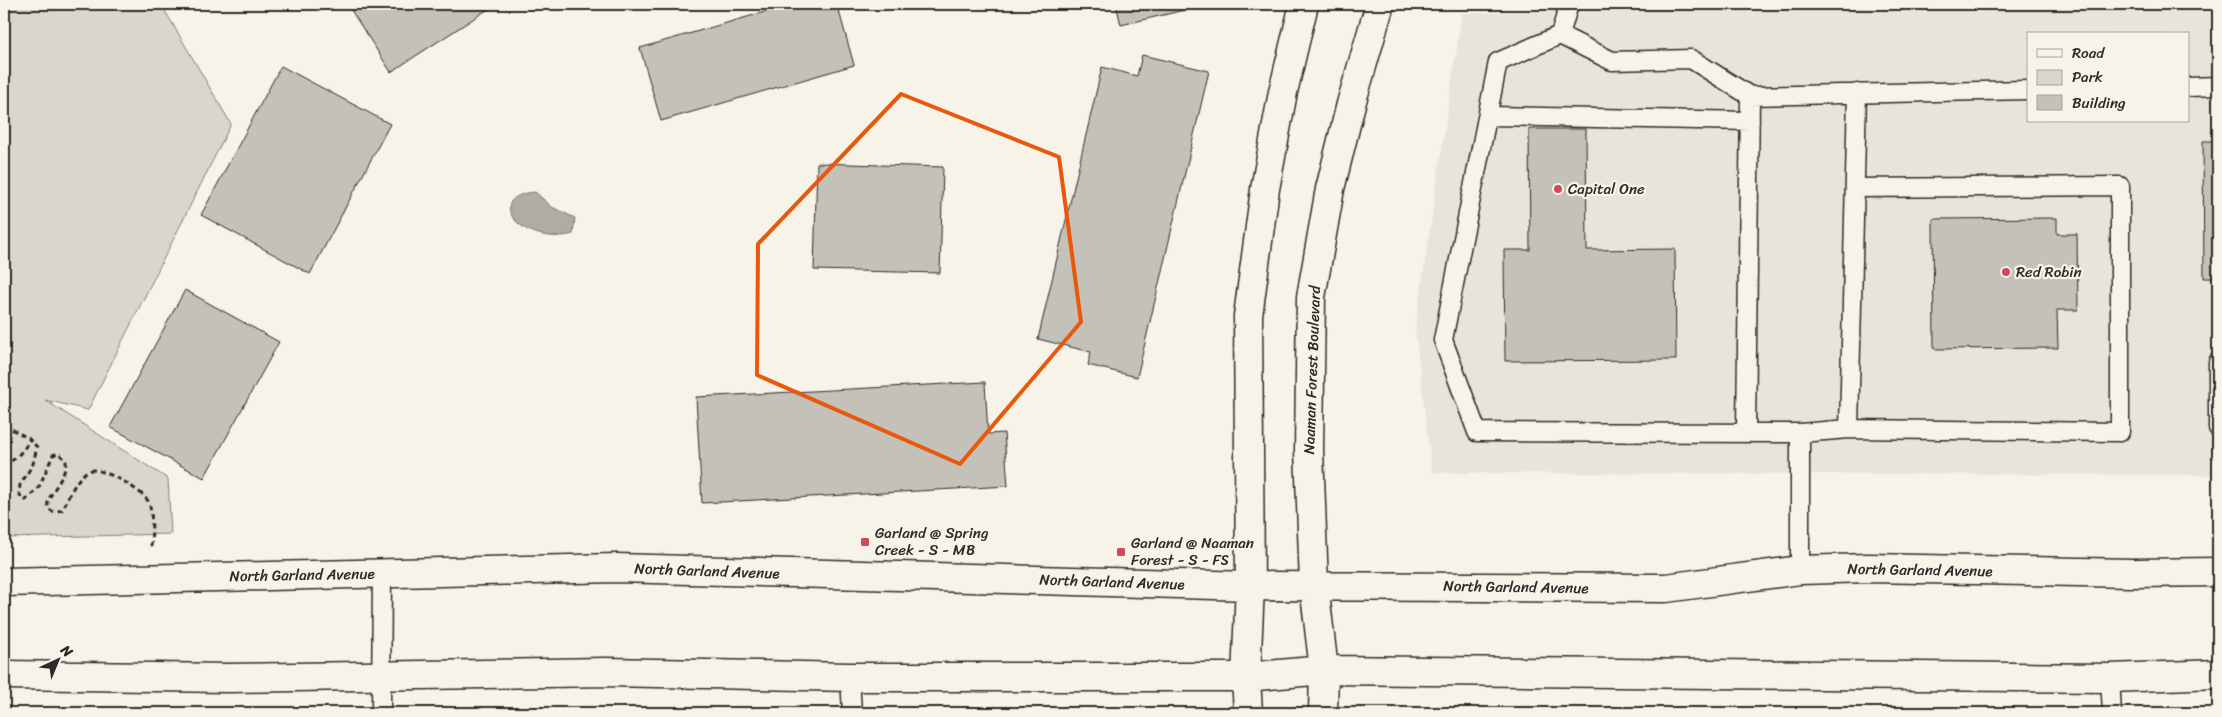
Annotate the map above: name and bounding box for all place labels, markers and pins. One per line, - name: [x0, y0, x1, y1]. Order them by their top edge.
- place label: Capital One: [1568, 176, 1645, 202]
- marker: Capital One: [1552, 183, 1564, 195]
- place label: Red Robin: [2016, 259, 2082, 285]
- marker: Red Robin: [2000, 266, 2012, 278]
- place label: Garland @ Spring Creek - S - MB: [875, 520, 989, 563]
- place label: Garland @ Naaman Forest - S - FS: [1131, 530, 1254, 573]
- marker: Garland @ Spring Creek - S - MB: [859, 536, 871, 548]
- marker: Garland @ Naaman Forest - S - FS: [1115, 546, 1127, 558]

